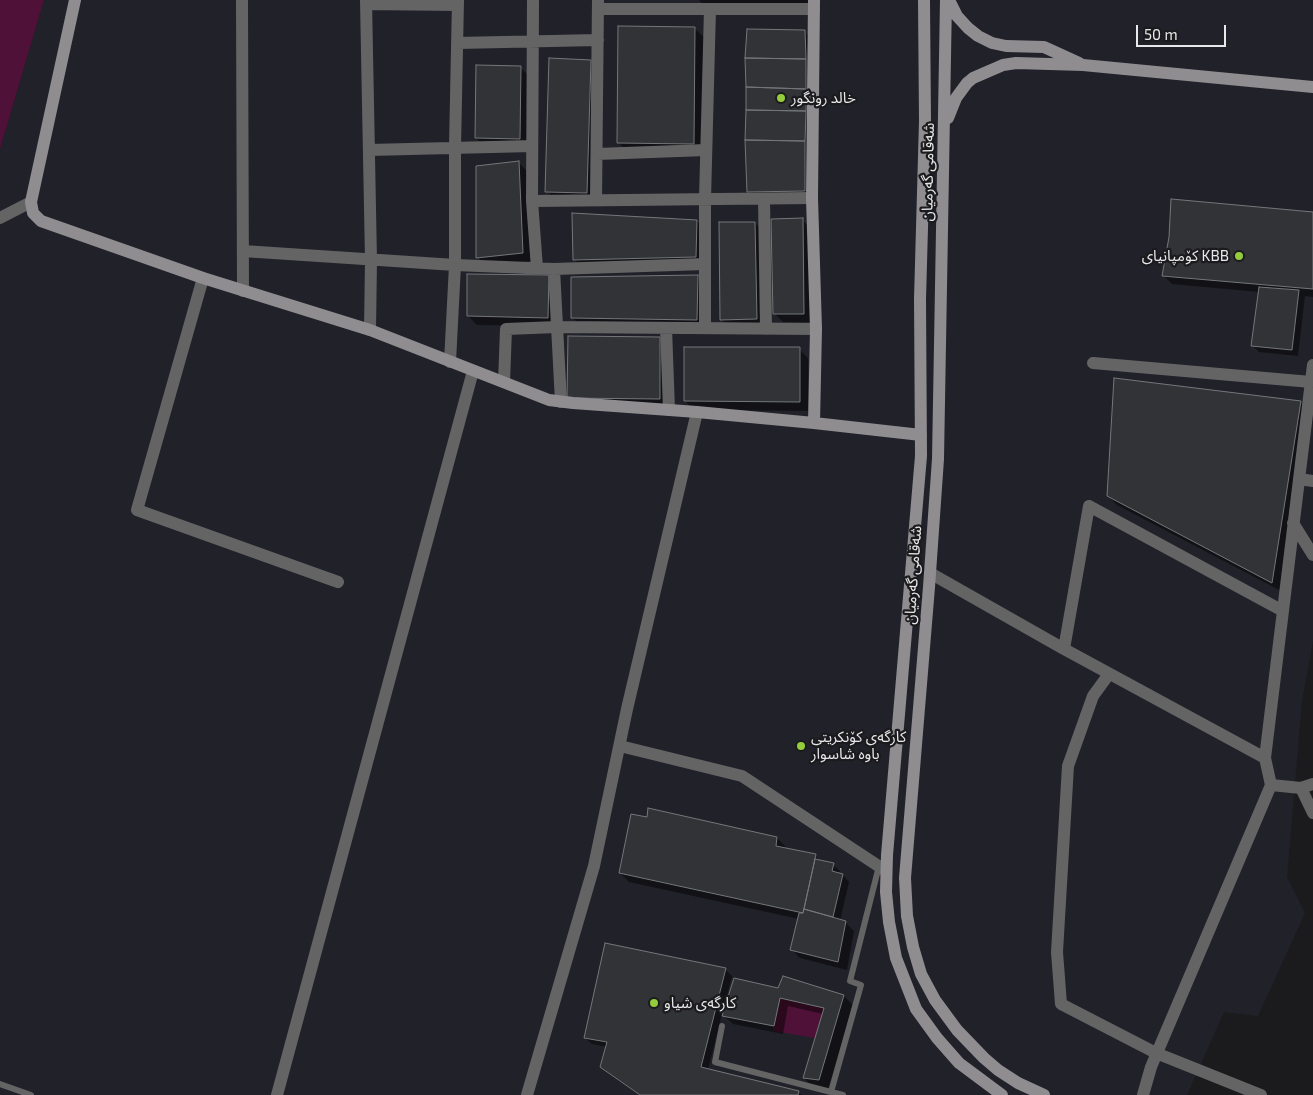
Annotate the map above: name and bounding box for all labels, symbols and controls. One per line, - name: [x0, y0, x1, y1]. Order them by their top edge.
- scale bar: [1138, 15, 1228, 47]
- text: 50 m: [1144, 25, 1178, 43]
- place label: خالد رونگور: [791, 89, 856, 107]
- marker: خالد رونگور: [775, 92, 787, 104]
- street label: شەقامی گەرمیان: [918, 122, 938, 222]
- place label: کۆمپانیای KBB: [1142, 247, 1229, 265]
- marker: کۆمپانیای KBB: [1233, 250, 1245, 262]
- street label: شەقامی گەرمیان: [901, 525, 925, 625]
- place label: کارگەی کۆنکریتی باوە شاسوار: [811, 728, 906, 763]
- marker: کارگەی کۆنکریتی باوە شاسوار: [795, 740, 807, 752]
- place label: کارگەی شیاو: [664, 994, 736, 1012]
- marker: کارگەی شیاو: [648, 997, 660, 1009]

